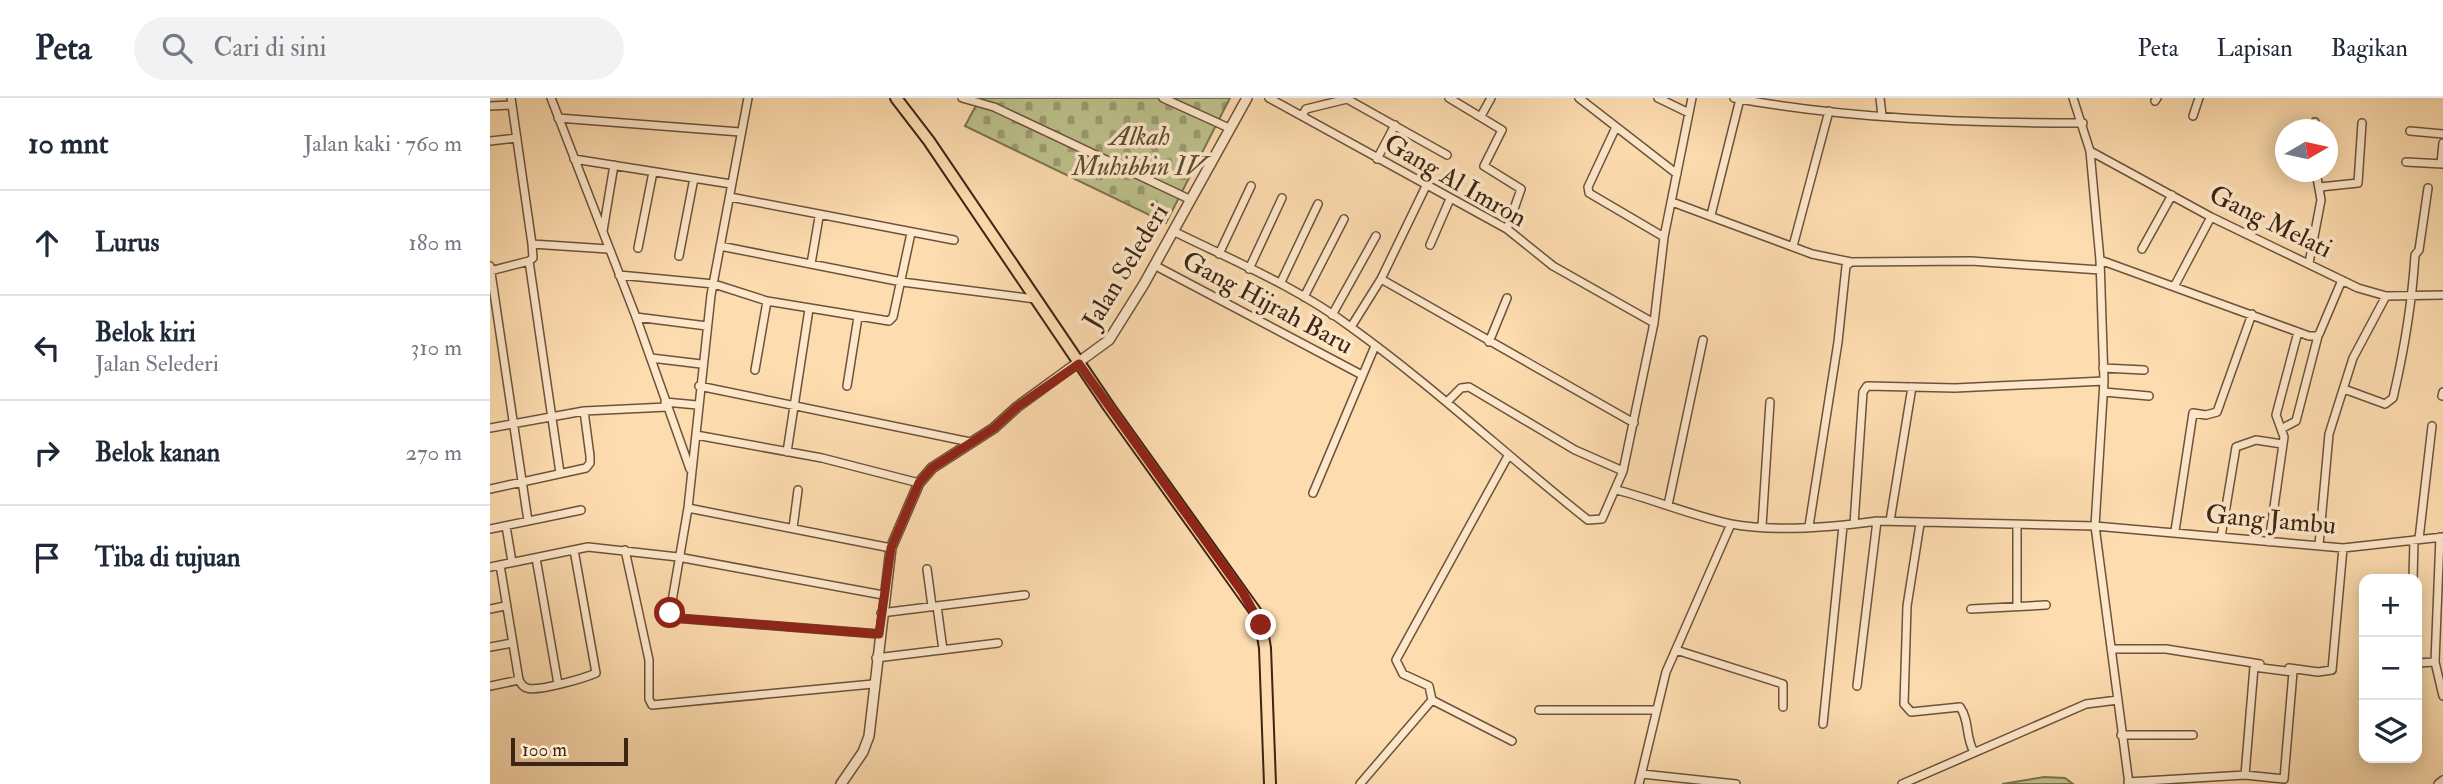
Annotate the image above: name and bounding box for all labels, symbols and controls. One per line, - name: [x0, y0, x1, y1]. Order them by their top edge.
- search box: [134, 17, 624, 80]
- text: Peta: [35, 28, 92, 69]
- icon: search: [158, 29, 196, 67]
- text: Cari di sini: [214, 32, 327, 64]
- text: Peta: [2137, 33, 2179, 64]
- text: Lapisan: [2217, 33, 2293, 64]
- text: Bagikan: [2331, 33, 2408, 64]
- north arrow: [2275, 119, 2338, 182]
- park label: Alkah Muhibbin IV: [1070, 121, 1212, 183]
- text: 10 mnt: [28, 125, 109, 162]
- street label: Gang Al Imron: [1379, 127, 1532, 234]
- text: Jalan kaki · 760 m: [303, 129, 462, 158]
- street label: Gang Melati: [2204, 178, 2337, 265]
- street label: Jalan Selederi: [1076, 198, 1176, 336]
- icon: ahead: [28, 224, 66, 262]
- text: Lurus: [95, 227, 159, 259]
- text: 180 m: [409, 228, 462, 257]
- street label: Gang Hijrah Baru: [1177, 244, 1358, 361]
- text: Belok kiri: [95, 317, 196, 349]
- icon: left: [28, 329, 66, 367]
- text: 310 m: [411, 333, 462, 362]
- text: Jalan Selederi: [95, 349, 219, 378]
- icon: right: [28, 434, 66, 472]
- text: Belok kanan: [95, 437, 220, 469]
- text: 270 m: [405, 438, 462, 467]
- street label: Gang Jambu: [2204, 498, 2338, 542]
- icon: arrive: [28, 539, 66, 577]
- text: Tiba di tujuan: [95, 542, 240, 574]
- map controls: [2359, 574, 2422, 763]
- button: +: [2359, 574, 2422, 637]
- route start: [654, 597, 685, 628]
- route end: [1245, 609, 1276, 640]
- button: −: [2359, 637, 2422, 700]
- button: layers: [2359, 700, 2422, 763]
- scale bar: [511, 735, 628, 767]
- text: 100 m: [522, 738, 567, 762]

